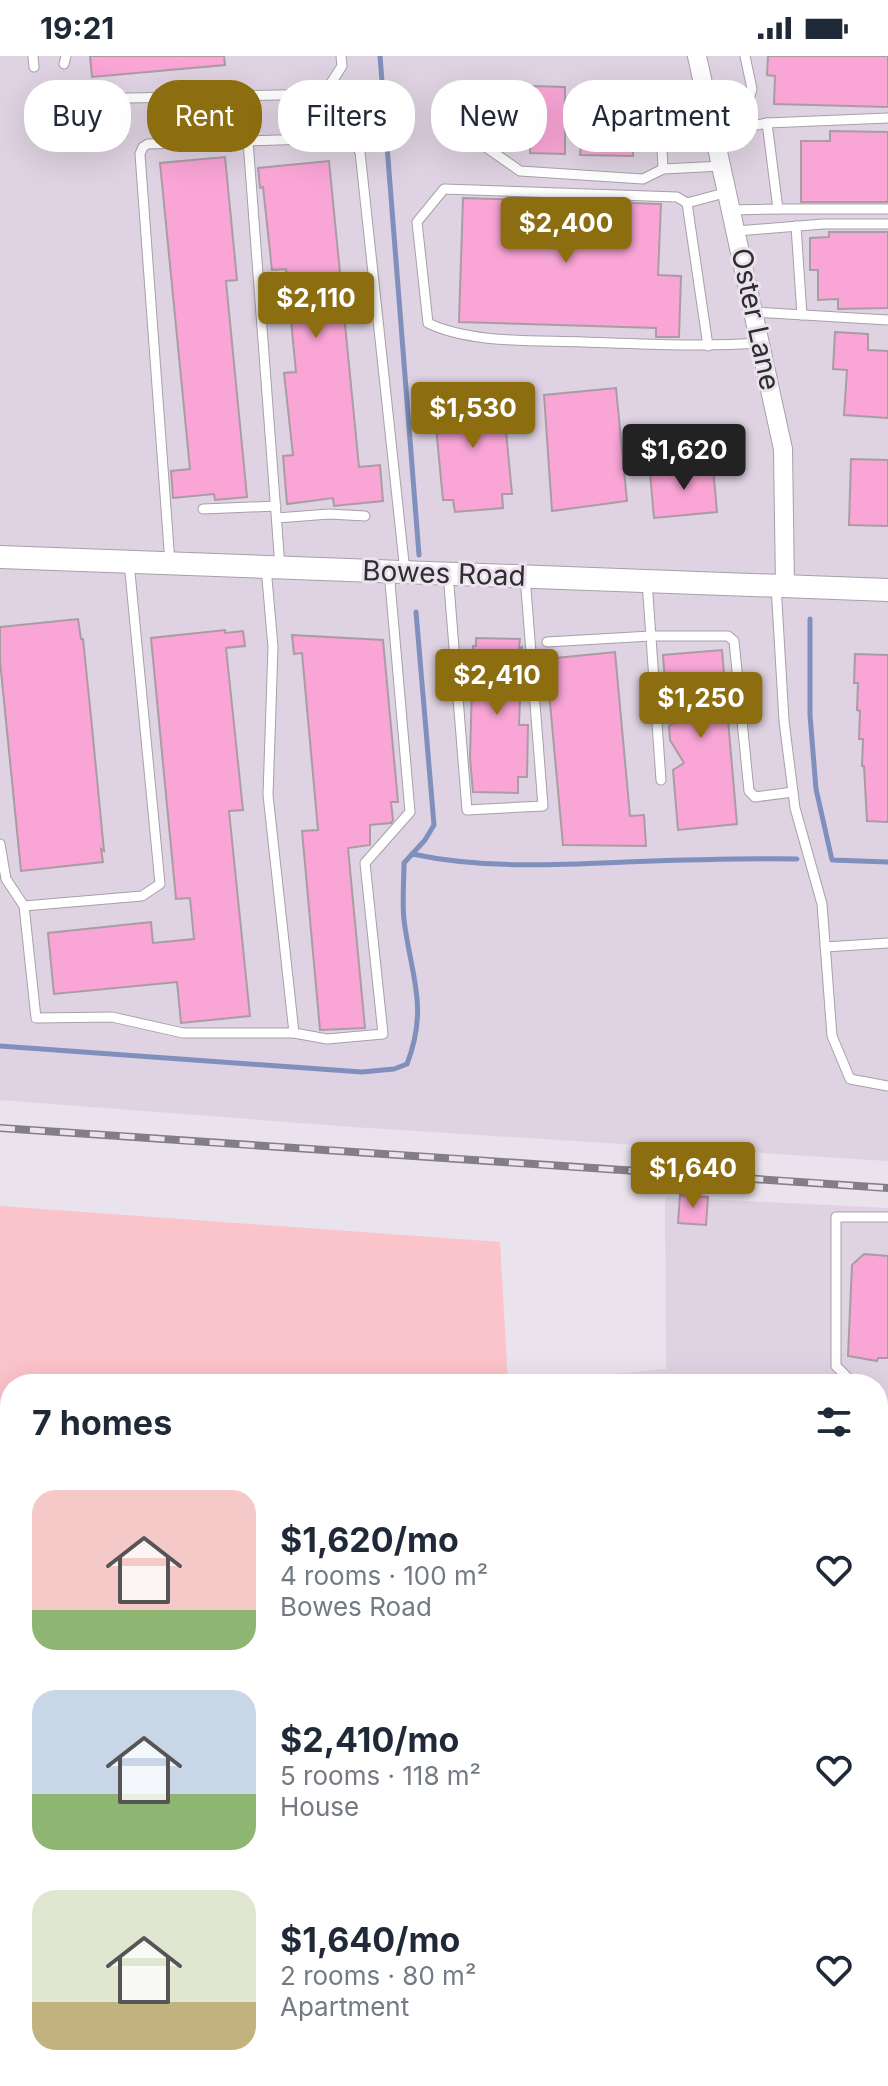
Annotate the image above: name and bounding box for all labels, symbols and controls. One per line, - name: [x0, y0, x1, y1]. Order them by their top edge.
- text: 19:21: [40, 10, 114, 46]
- chip: Buy: [24, 80, 131, 152]
- chip: Rent: [147, 80, 262, 152]
- chip: Filters: [278, 80, 415, 152]
- chip: New: [431, 80, 547, 152]
- chip: Apartment: [563, 80, 758, 152]
- pin: $2,400: [501, 197, 631, 265]
- text: $2,400: [519, 207, 613, 238]
- street label: Oster Lane: [724, 245, 788, 393]
- pin: $2,110: [251, 272, 381, 340]
- text: $2,110: [276, 282, 356, 313]
- pin: $1,530: [408, 382, 538, 450]
- text: $1,530: [429, 392, 517, 423]
- pin: $1,620: [619, 424, 749, 492]
- text: $1,620: [641, 434, 727, 465]
- street label: Bowes Road: [362, 553, 526, 593]
- pin: $2,410: [432, 649, 562, 717]
- text: $2,410: [453, 659, 541, 690]
- pin: $1,250: [636, 672, 766, 740]
- text: $1,250: [657, 682, 745, 713]
- pin: $1,640: [628, 1142, 758, 1210]
- text: $1,640: [649, 1152, 737, 1183]
- icon: filters: [812, 1400, 856, 1444]
- text: 7 homes: [32, 1402, 172, 1443]
- text: $1,620/mo: [280, 1519, 459, 1560]
- icon: home: [96, 1522, 192, 1618]
- icon: heart: [812, 1548, 856, 1592]
- text: 4 rooms · 100 m²: [280, 1560, 488, 1591]
- text: Bowes Road: [280, 1591, 432, 1622]
- text: $2,410/mo: [280, 1719, 459, 1760]
- icon: home: [96, 1722, 192, 1818]
- icon: heart: [812, 1748, 856, 1792]
- text: 5 rooms · 118 m²: [280, 1760, 481, 1791]
- text: House: [280, 1791, 359, 1822]
- text: $1,640/mo: [280, 1919, 460, 1960]
- icon: home: [96, 1922, 192, 2018]
- icon: heart: [812, 1948, 856, 1992]
- text: 2 rooms · 80 m²: [280, 1960, 476, 1991]
- text: Apartment: [280, 1991, 409, 2022]

